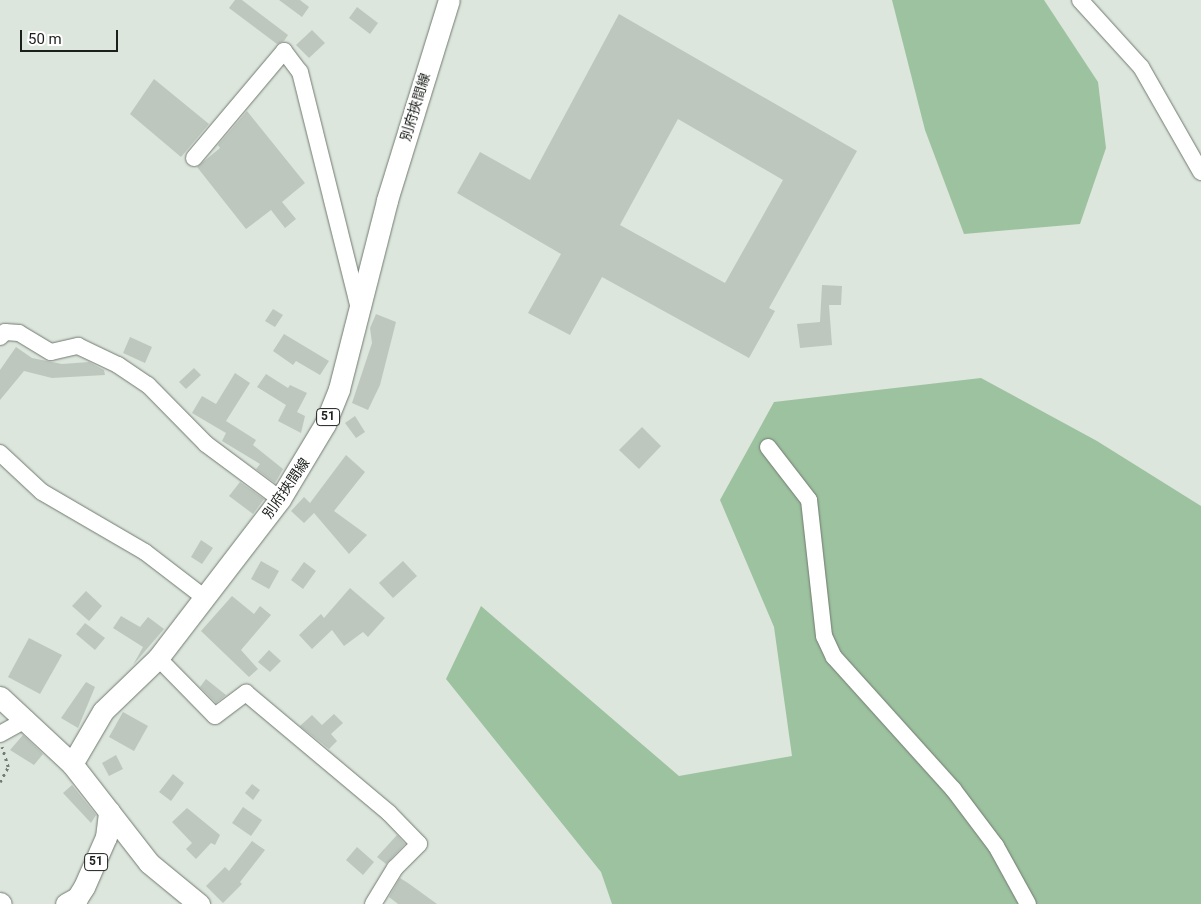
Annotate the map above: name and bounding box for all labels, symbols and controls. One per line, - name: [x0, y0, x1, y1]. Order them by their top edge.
- scale bar: [22, 20, 120, 52]
- text: 50 m: [28, 30, 62, 48]
- street label: 別府挾間線: [397, 71, 433, 143]
- road number: 51: [316, 408, 340, 427]
- street label: 別府挾間線: [259, 455, 313, 521]
- road number: 51: [84, 852, 108, 872]

